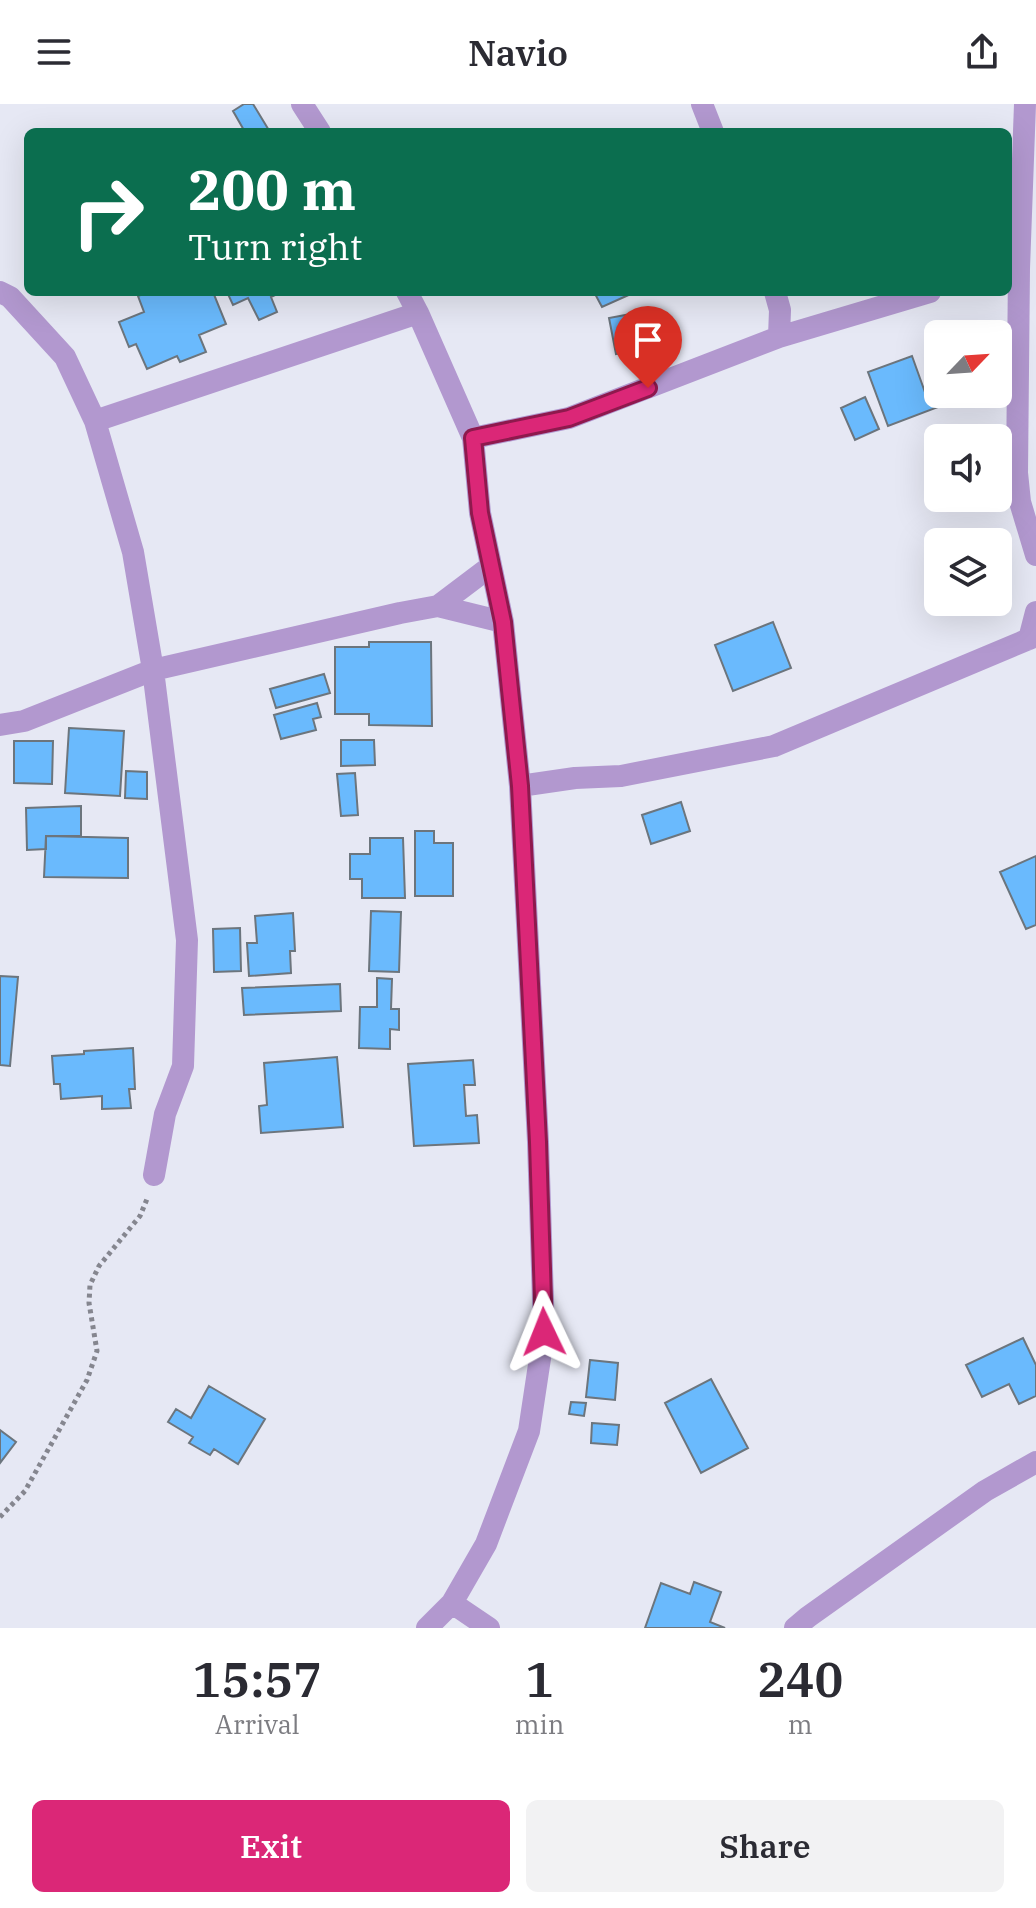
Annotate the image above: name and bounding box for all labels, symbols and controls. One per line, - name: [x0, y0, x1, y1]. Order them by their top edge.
- text: Navio: [468, 29, 568, 76]
- icon: menu: [32, 30, 76, 74]
- icon: share: [960, 30, 1004, 74]
- text: 200 m: [188, 153, 356, 225]
- icon: right: [56, 160, 160, 264]
- text: Turn right: [188, 223, 362, 270]
- pin: [614, 306, 682, 388]
- icon: arrive: [626, 318, 670, 362]
- north arrow: [924, 320, 1012, 408]
- map controls: [924, 320, 1012, 616]
- button: sound: [924, 424, 1012, 512]
- button: layers: [924, 528, 1012, 616]
- position arrow: [502, 1290, 586, 1374]
- text: 15:57: [193, 1648, 322, 1710]
- text: 1: [525, 1648, 554, 1710]
- text: 240: [757, 1648, 843, 1710]
- text: Arrival: [215, 1707, 300, 1741]
- text: min: [515, 1707, 564, 1741]
- text: m: [788, 1707, 813, 1741]
- button: Exit: [32, 1800, 510, 1892]
- button: Share: [526, 1800, 1004, 1892]

